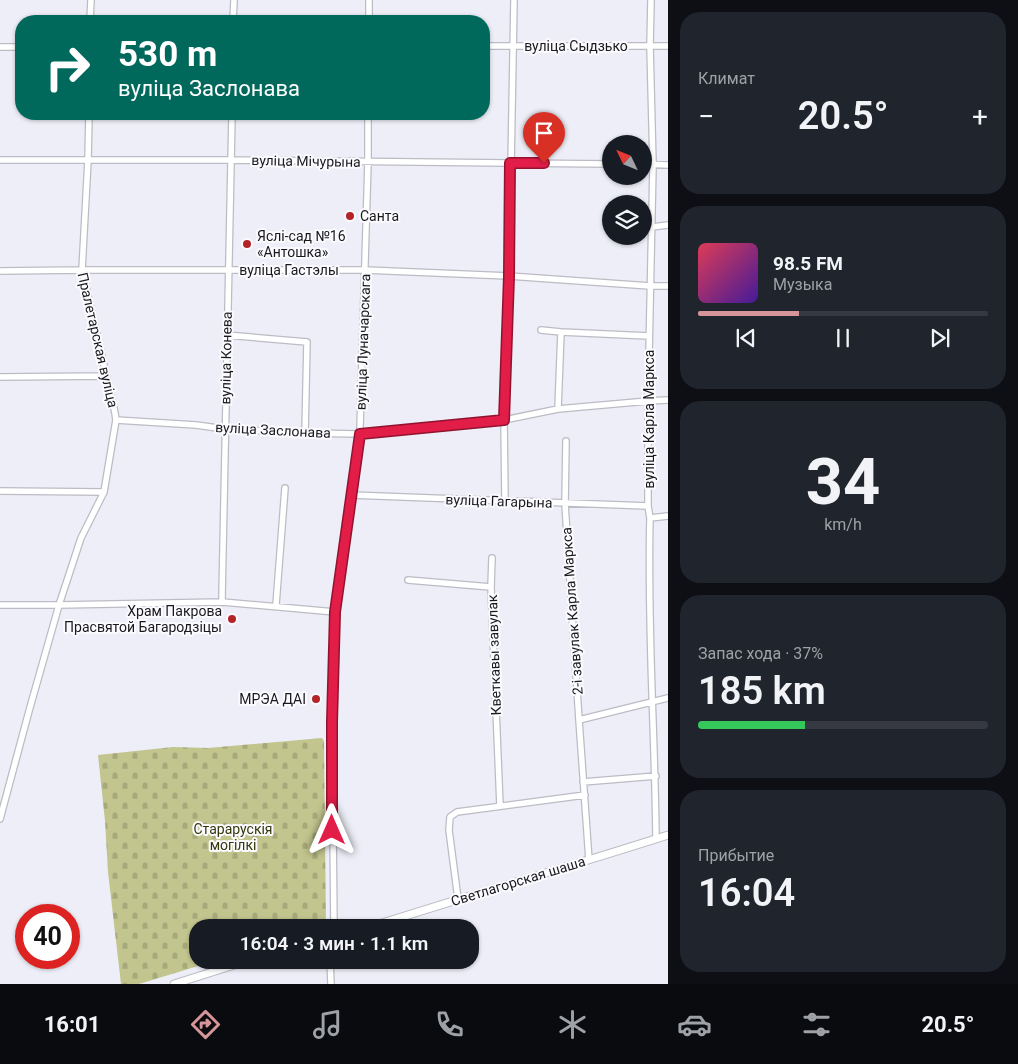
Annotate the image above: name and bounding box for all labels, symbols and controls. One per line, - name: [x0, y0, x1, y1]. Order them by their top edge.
- text: 530 m: [118, 34, 217, 75]
- icon: right: [35, 35, 100, 100]
- street label: вуліца Сыдзько: [524, 38, 628, 54]
- text: Климат: [698, 69, 755, 88]
- text: вуліца Заслонава: [118, 76, 300, 101]
- text: 20.5°: [798, 94, 888, 138]
- text: −: [698, 100, 714, 133]
- text: +: [972, 100, 988, 133]
- pin: [523, 112, 565, 163]
- icon: arrive: [530, 119, 558, 147]
- north arrow: [602, 135, 652, 185]
- map controls: [602, 135, 652, 245]
- street label: вуліца Мічурына: [251, 152, 361, 170]
- button: layers: [602, 195, 652, 245]
- place label: Санта: [360, 208, 399, 224]
- marker: Санта: [344, 210, 356, 222]
- place label: Яслі-сад №16 «Антошка»: [257, 228, 346, 260]
- marker: Яслі-сад №16 «Антошка»: [241, 238, 253, 250]
- text: 98.5 FM: [773, 252, 843, 275]
- street label: вуліца Гастэлы: [239, 262, 339, 278]
- street label: Пралетарская вуліца: [75, 271, 121, 409]
- street label: вуліца Луначарскага: [353, 274, 373, 410]
- text: Музыка: [773, 275, 832, 294]
- street label: вуліца Конева: [217, 311, 235, 405]
- icon: previous: [732, 324, 760, 352]
- icon: pause: [829, 324, 857, 352]
- icon: next: [926, 324, 954, 352]
- street label: вуліца Карла Маркса: [641, 350, 657, 488]
- street label: вуліца Заслонава: [215, 419, 331, 441]
- text: 34: [806, 444, 880, 520]
- street label: вуліца Гагарына: [445, 491, 553, 511]
- text: km/h: [824, 515, 862, 534]
- street label: 2-і завулак Карла Маркса: [558, 527, 586, 695]
- street label: Кветкавы завулак: [484, 594, 504, 716]
- place label: Храм Пакрова Прасвятой Багародзіцы: [64, 603, 222, 635]
- marker: Храм Пакрова Прасвятой Багародзіцы: [226, 613, 238, 625]
- text: Запас хода · 37%: [698, 644, 823, 663]
- text: 185 km: [698, 669, 826, 713]
- place label: МРЭА ДАІ: [239, 691, 306, 707]
- marker: МРЭА ДАІ: [310, 693, 322, 705]
- position arrow: [305, 803, 357, 855]
- park label: Старарускія могілкі: [193, 821, 273, 853]
- text: Прибытие: [698, 846, 774, 865]
- street label: Светлагорская шаша: [449, 853, 587, 909]
- text: 16:04: [698, 871, 795, 915]
- speed limit sign: 40: [15, 904, 80, 969]
- text: 16:04 · 3 мин · 1.1 km: [240, 932, 428, 955]
- icon: directions: [188, 1007, 223, 1042]
- icon: music: [310, 1007, 345, 1042]
- icon: phone: [432, 1007, 467, 1042]
- icon: climate: [555, 1007, 590, 1042]
- icon: car: [677, 1007, 712, 1042]
- icon: filters: [799, 1007, 834, 1042]
- text: 16:01: [44, 1012, 100, 1037]
- text: 20.5°: [921, 1012, 974, 1037]

